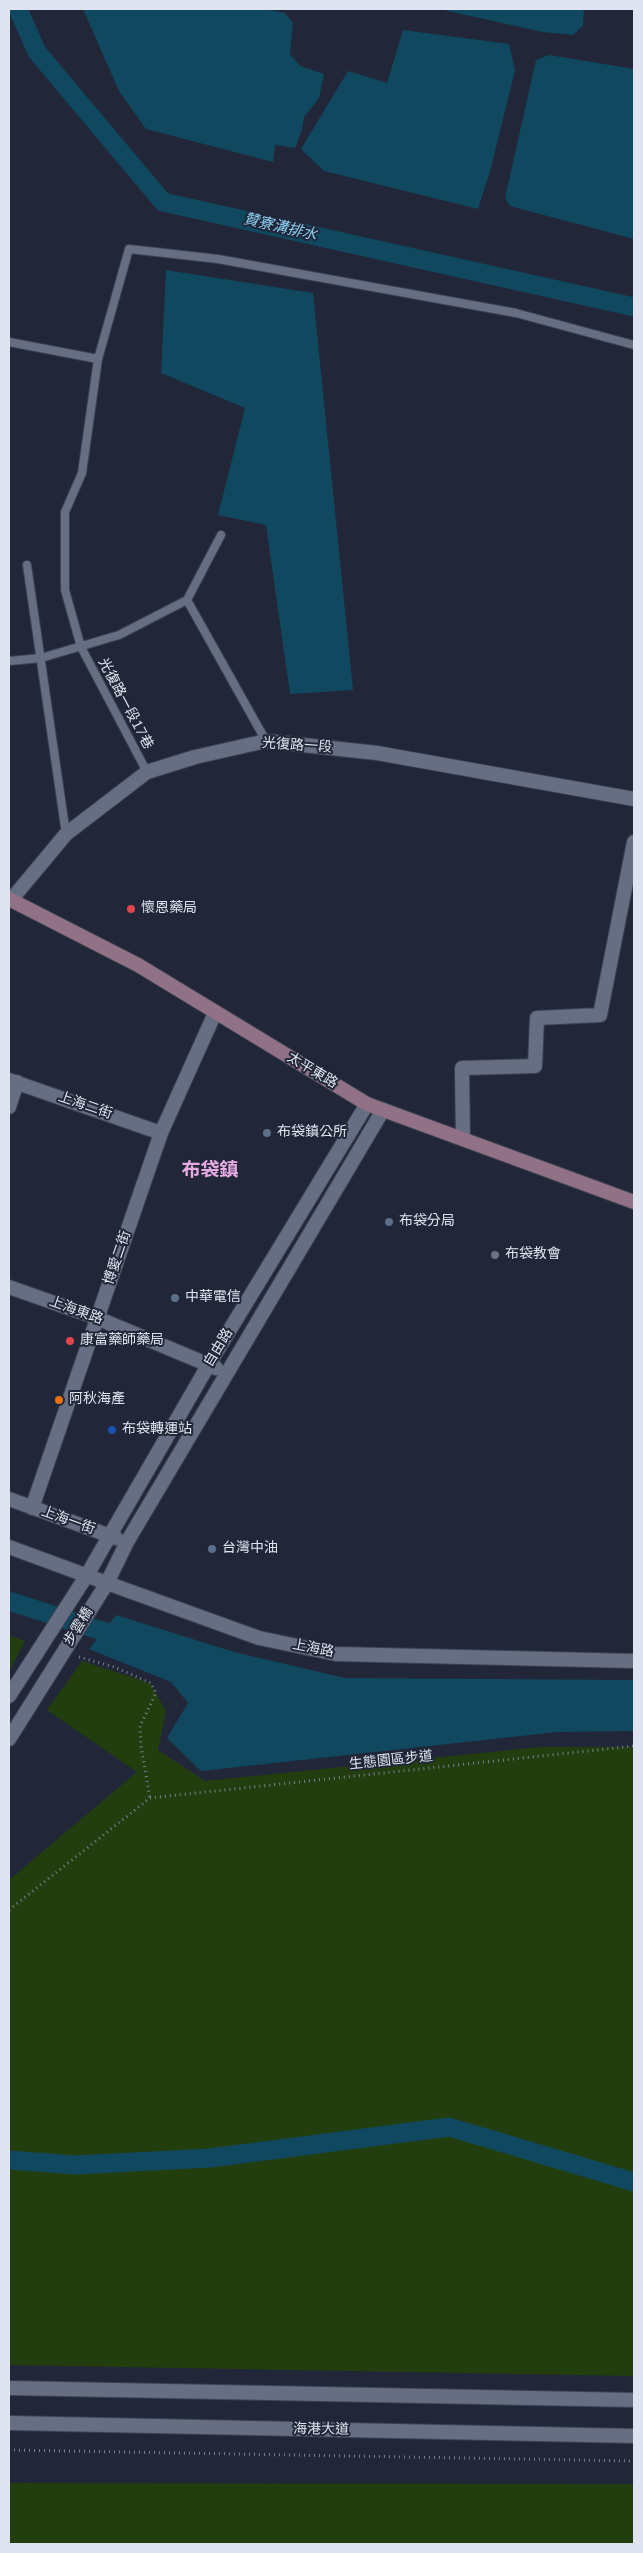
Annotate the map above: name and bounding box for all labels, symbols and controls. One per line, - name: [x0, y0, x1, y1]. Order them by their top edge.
- water label: 贊寮溝排水: [241, 211, 319, 245]
- street label: 光復路一段17巷: [94, 656, 156, 752]
- street label: 光復路一段: [261, 735, 333, 757]
- place label: 懷恩藥局: [141, 901, 197, 917]
- marker: 懷恩藥局: [125, 903, 137, 915]
- street label: 太平東路: [284, 1049, 340, 1093]
- street label: 上海二街: [56, 1089, 114, 1123]
- place label: 布袋鎮公所: [277, 1125, 347, 1141]
- marker: 布袋鎮公所: [261, 1127, 273, 1139]
- district label: 布袋鎮: [182, 1160, 238, 1182]
- place label: 布袋分局: [399, 1214, 455, 1230]
- marker: 布袋分局: [383, 1216, 395, 1228]
- street label: 博愛二街: [101, 1229, 135, 1287]
- place label: 布袋教會: [505, 1247, 561, 1263]
- marker: 布袋教會: [489, 1249, 501, 1261]
- place label: 中華電信: [185, 1290, 241, 1306]
- marker: 中華電信: [169, 1292, 181, 1304]
- street label: 上海東路: [47, 1294, 105, 1328]
- street label: 自由路: [201, 1326, 237, 1370]
- place label: 康富藥師藥局: [80, 1333, 164, 1349]
- marker: 康富藥師藥局: [64, 1335, 76, 1347]
- place label: 阿秋海產: [69, 1392, 125, 1408]
- marker: 阿秋海產: [53, 1394, 65, 1406]
- place label: 布袋轉運站: [122, 1422, 192, 1438]
- marker: 布袋轉運站: [106, 1424, 118, 1436]
- street label: 上海一街: [39, 1504, 97, 1538]
- place label: 台灣中油: [222, 1541, 278, 1557]
- marker: 台灣中油: [206, 1543, 218, 1555]
- street label: 步雲橋: [61, 1605, 97, 1649]
- street label: 上海路: [291, 1637, 335, 1661]
- street label: 生態園區步道: [348, 1748, 434, 1774]
- street label: 海港大道: [293, 2421, 349, 2439]

